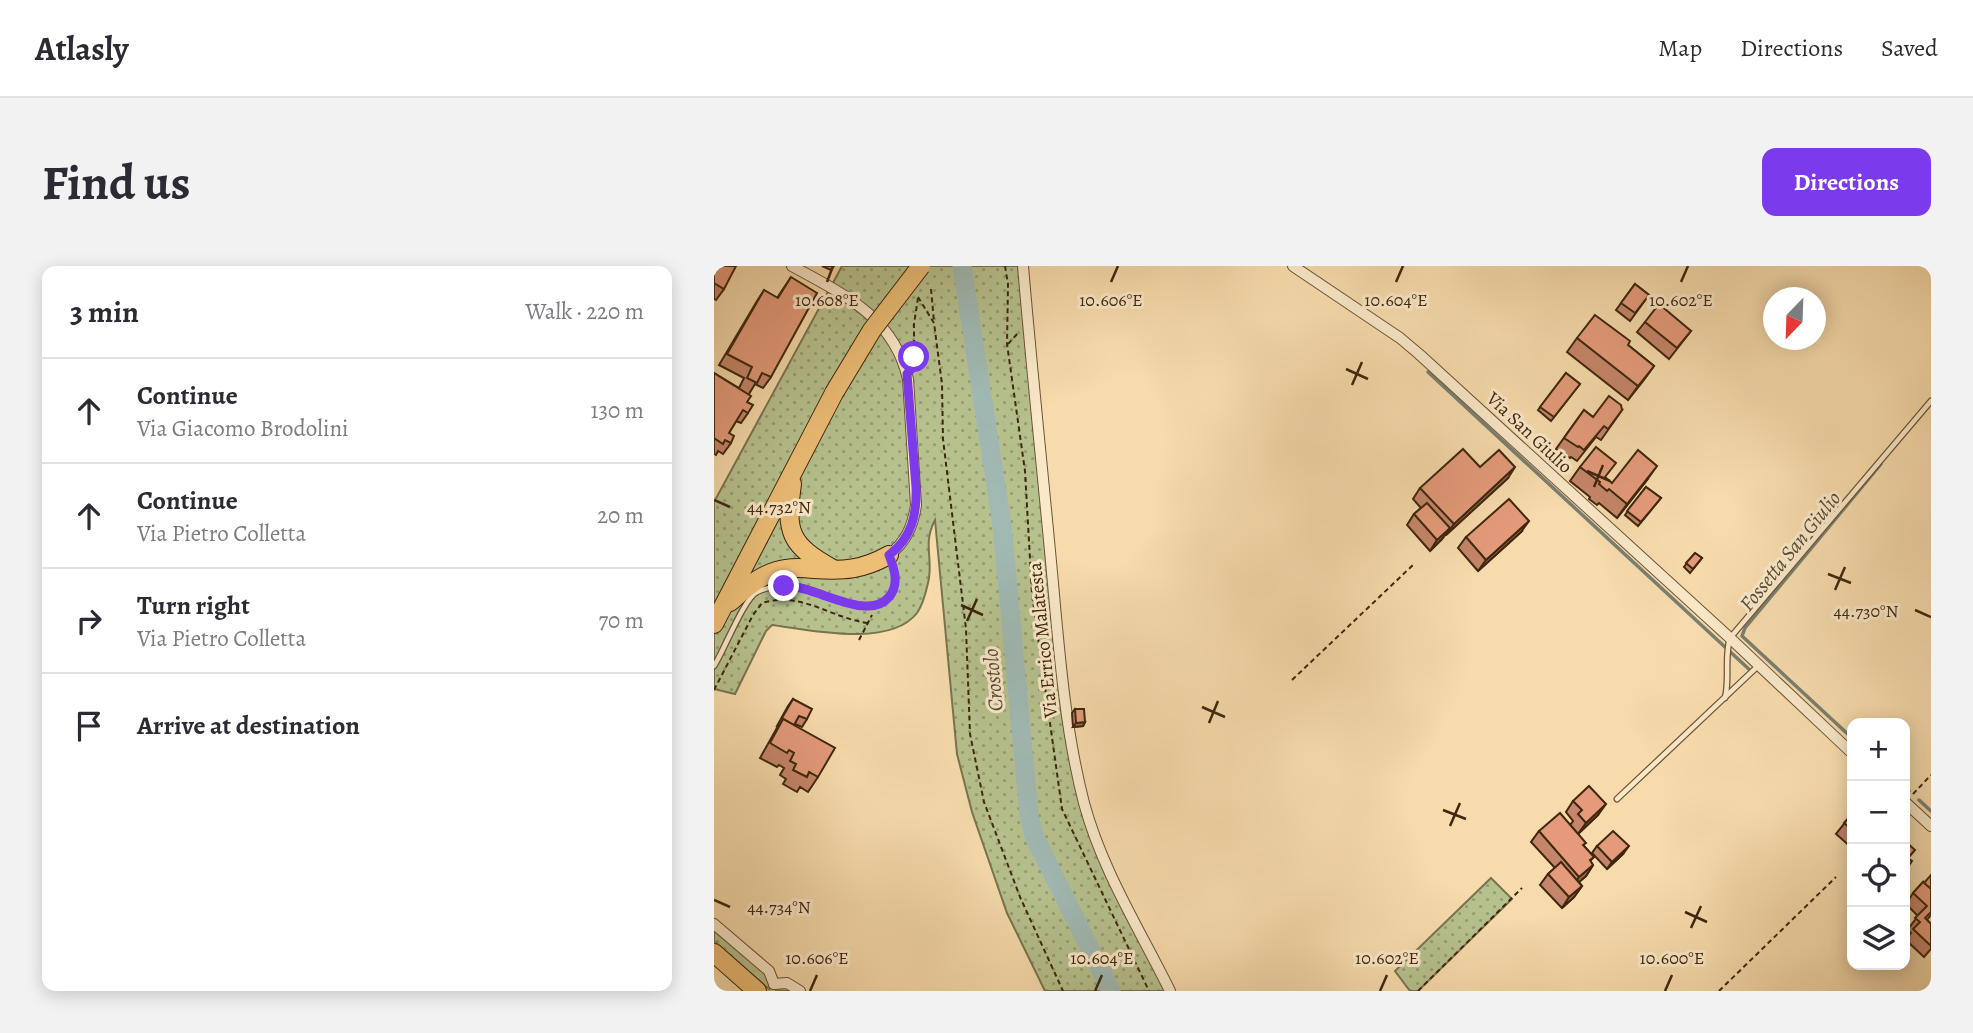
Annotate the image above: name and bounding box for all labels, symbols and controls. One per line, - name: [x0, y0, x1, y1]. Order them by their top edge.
- text: Atlasly: [35, 26, 129, 71]
- text: Map: [1658, 32, 1702, 64]
- text: Directions: [1740, 32, 1843, 64]
- text: Saved: [1881, 32, 1938, 64]
- button: Directions: [1762, 148, 1931, 216]
- text: Find us: [42, 149, 190, 216]
- north arrow: [1763, 287, 1826, 350]
- text: 10.608°E: [795, 288, 859, 312]
- text: 10.606°E: [1079, 288, 1143, 312]
- text: 10.604°E: [1364, 288, 1428, 312]
- text: 10.602°E: [1649, 288, 1713, 312]
- text: 3 min: [70, 292, 139, 332]
- text: Walk · 220 m: [525, 296, 644, 327]
- route start: [898, 341, 929, 372]
- text: Continue: [137, 378, 238, 413]
- street label: Via San Giulio: [1480, 385, 1578, 479]
- icon: ahead: [70, 392, 108, 430]
- text: 130 m: [591, 395, 644, 426]
- text: Via Giacomo Brodolini: [137, 413, 349, 444]
- text: Continue: [137, 483, 238, 518]
- water label: Fossetta San Giulio: [1733, 485, 1847, 617]
- text: 44.732°N: [747, 495, 811, 519]
- icon: ahead: [70, 497, 108, 535]
- text: 20 m: [597, 500, 644, 531]
- text: Via Pietro Colletta: [137, 518, 306, 549]
- street label: Via Errico Malatesta: [1022, 561, 1064, 720]
- route end: [768, 570, 799, 601]
- text: Turn right: [137, 588, 250, 623]
- text: 44.730°N: [1834, 599, 1898, 623]
- icon: right: [70, 602, 108, 640]
- text: 70 m: [598, 605, 644, 636]
- text: Via Pietro Colletta: [137, 623, 306, 654]
- water label: Crostolo: [976, 647, 1010, 713]
- icon: arrive: [70, 707, 108, 745]
- text: Arrive at destination: [137, 708, 360, 743]
- map controls: [1847, 718, 1910, 970]
- button: +: [1847, 718, 1910, 781]
- button: −: [1847, 781, 1910, 844]
- button: locate: [1847, 844, 1910, 907]
- text: 44.734°N: [747, 895, 811, 919]
- button: layers: [1847, 907, 1910, 970]
- text: 10.606°E: [785, 946, 849, 970]
- text: 10.604°E: [1070, 946, 1134, 970]
- text: 10.602°E: [1355, 946, 1419, 970]
- text: 10.600°E: [1640, 946, 1704, 970]

